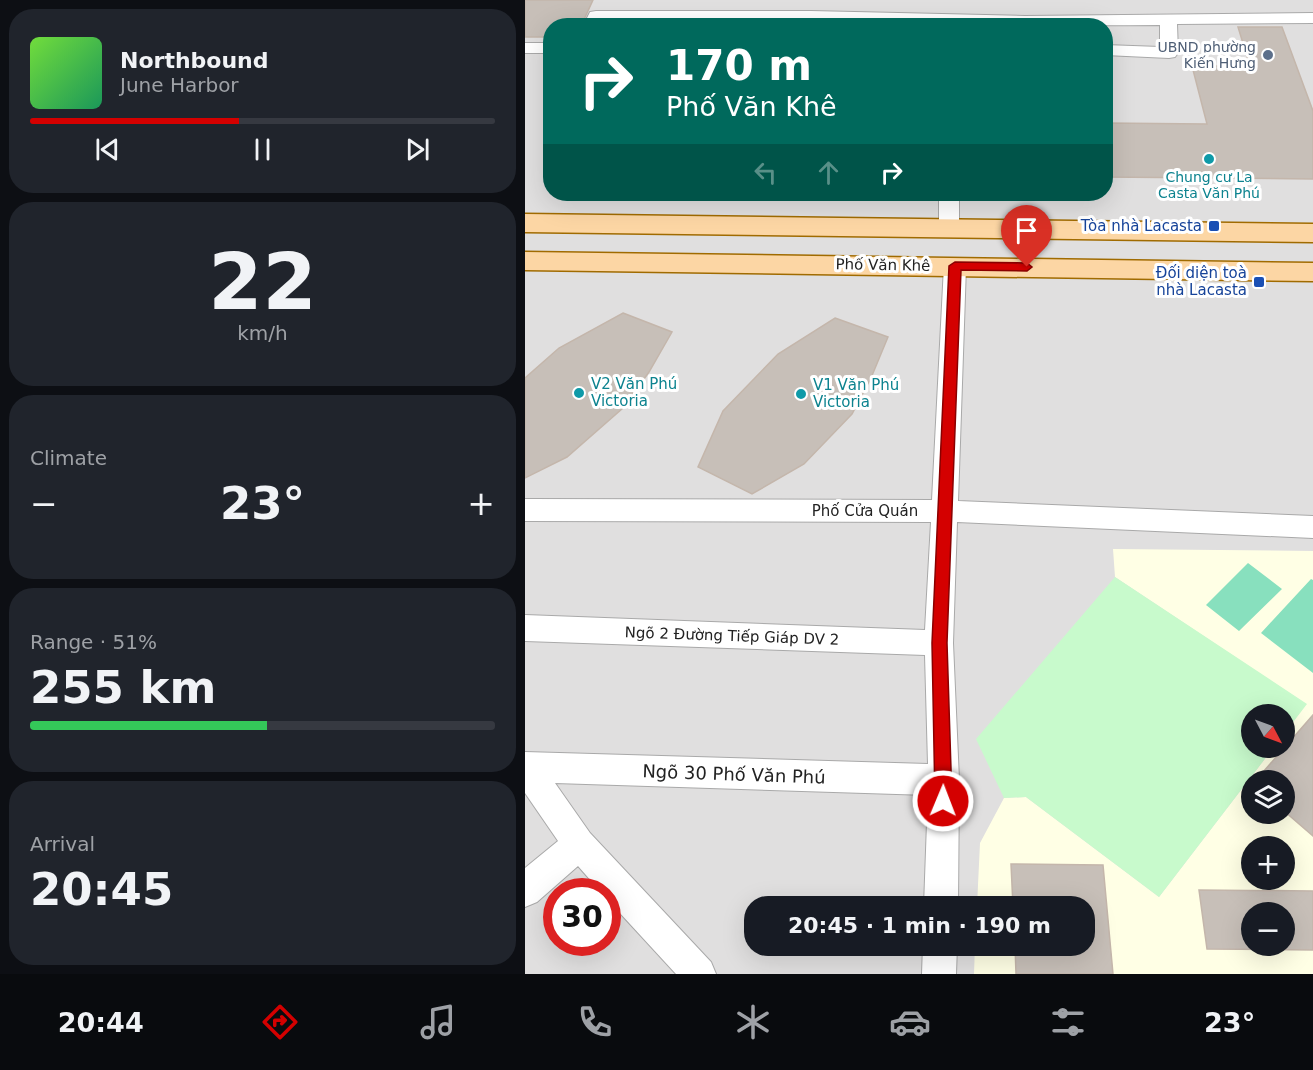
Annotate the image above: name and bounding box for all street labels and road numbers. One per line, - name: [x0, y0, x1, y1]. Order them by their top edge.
- street label: Phố Văn Khê: [835, 255, 931, 275]
- street label: Phố Cửa Quán: [812, 502, 918, 520]
- street label: Ngõ 2 Đường Tiếp Giáp DV 2: [624, 623, 840, 649]
- street label: Ngõ 30 Phố Văn Phú: [642, 760, 826, 788]

